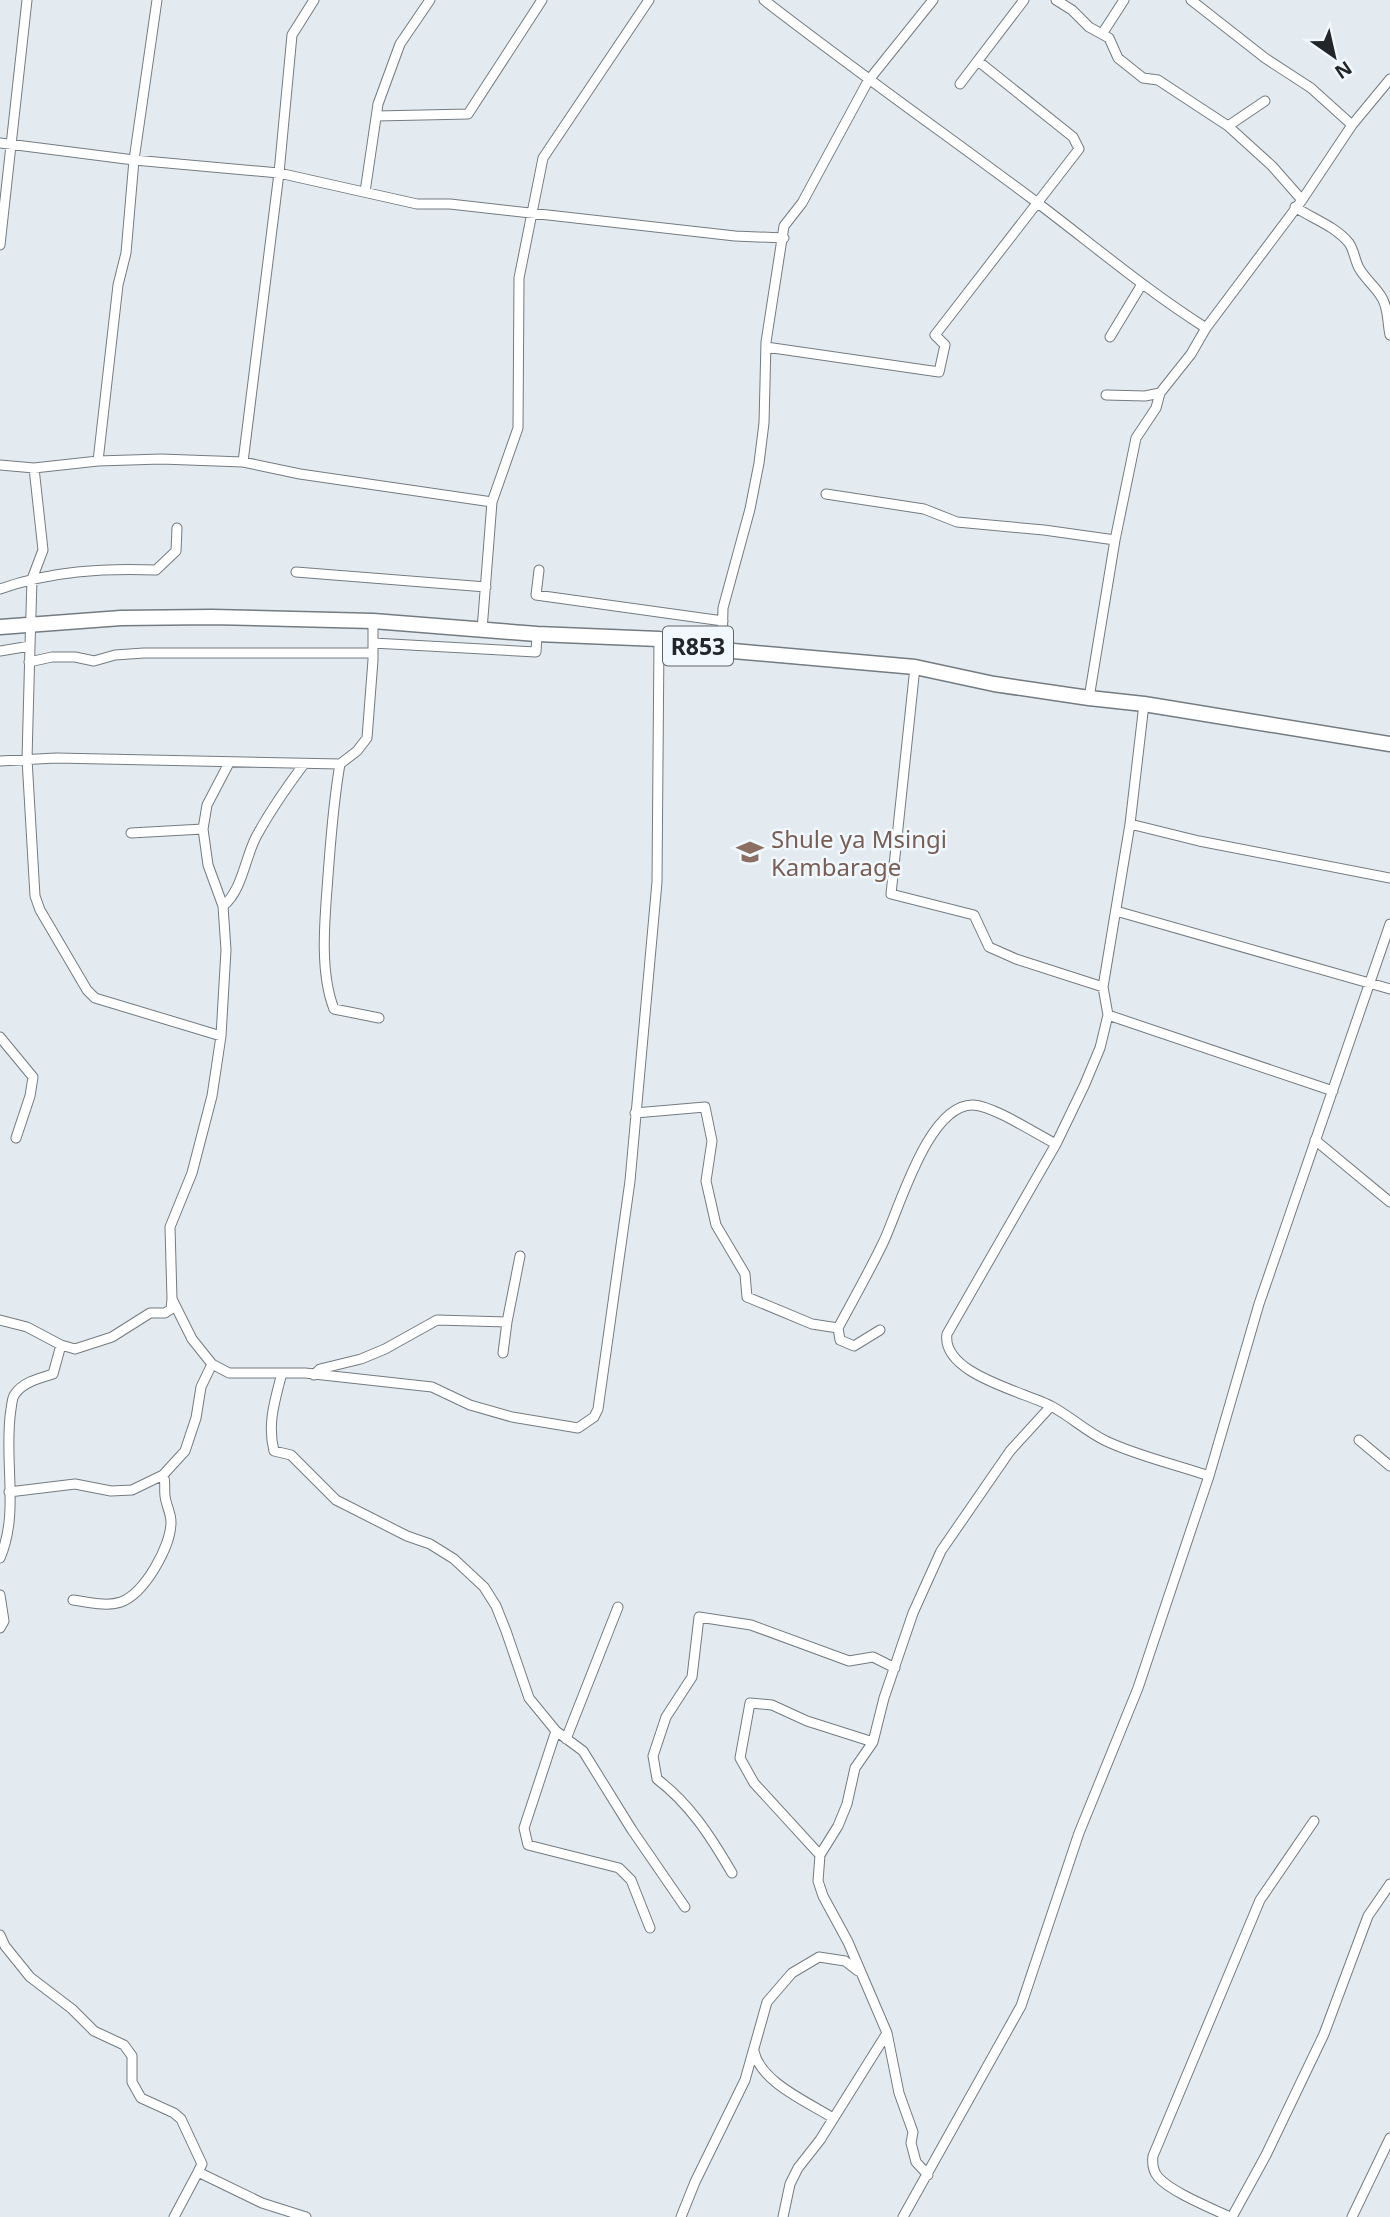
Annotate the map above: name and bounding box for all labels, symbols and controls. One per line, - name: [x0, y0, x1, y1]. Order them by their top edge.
- north arrow: [1299, 21, 1369, 91]
- text: N: [1330, 55, 1357, 85]
- road number: R853: [663, 626, 733, 666]
- place label: Shule ya Msingi Kambarage: [771, 822, 947, 883]
- school or university icon: Shule ya Msingi Kambarage: [735, 837, 765, 867]

